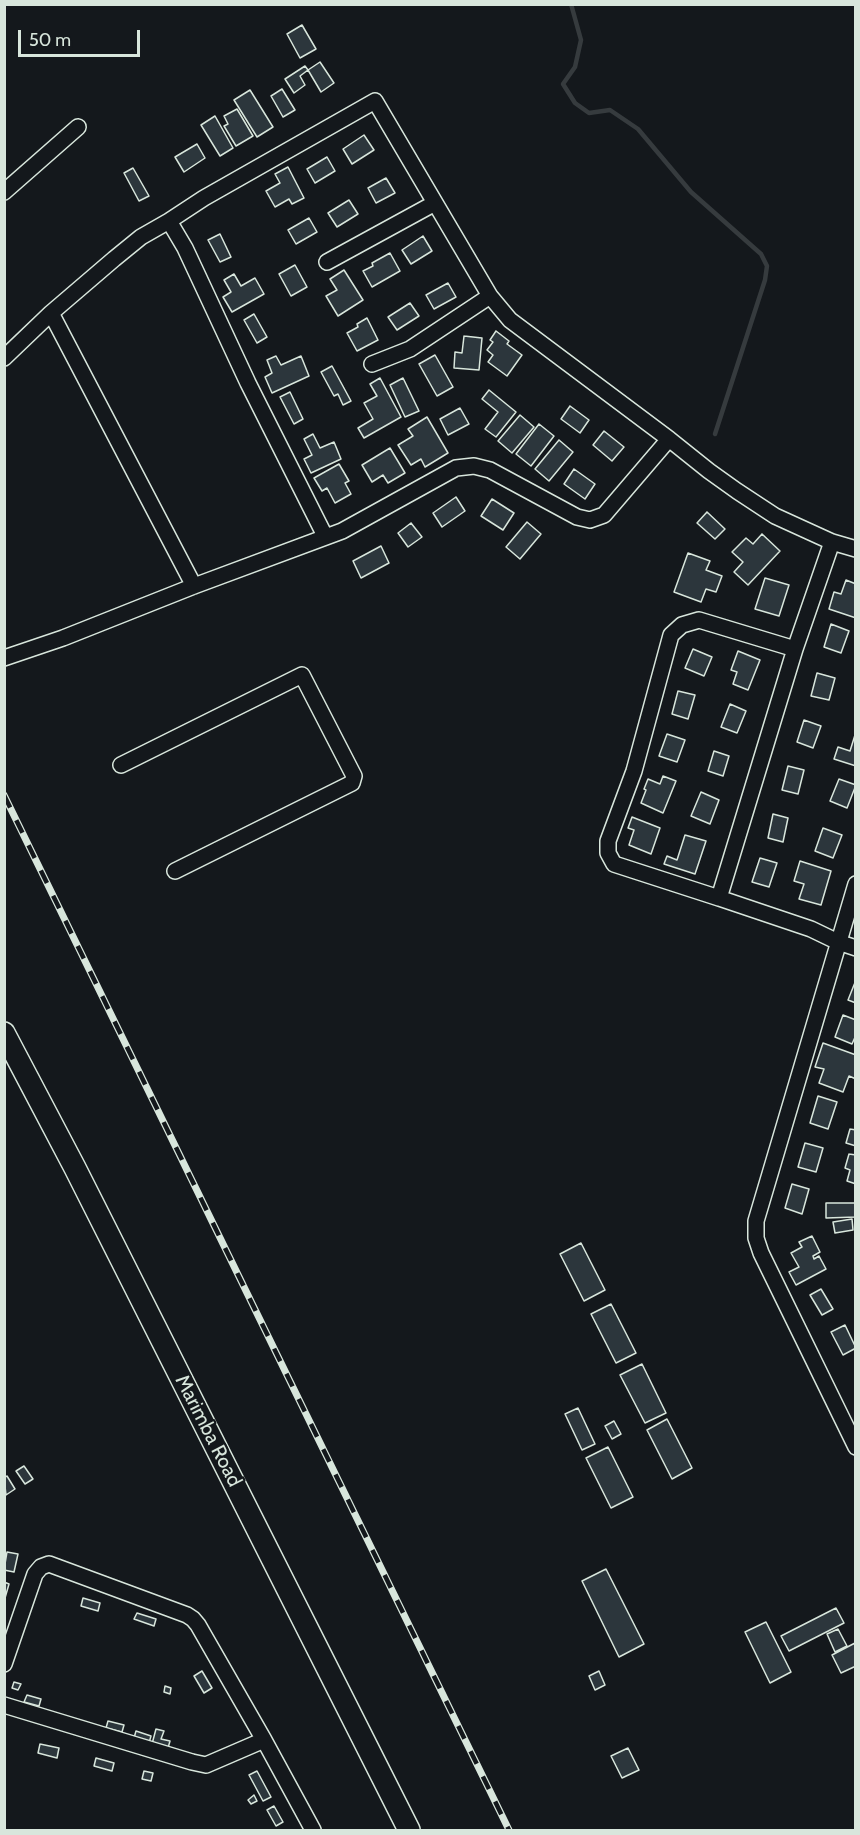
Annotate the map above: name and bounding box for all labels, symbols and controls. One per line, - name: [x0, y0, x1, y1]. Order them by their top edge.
- scale bar: [21, 18, 142, 56]
- text: 50 m: [29, 29, 71, 51]
- street label: Marimba Road: [170, 1371, 246, 1491]

